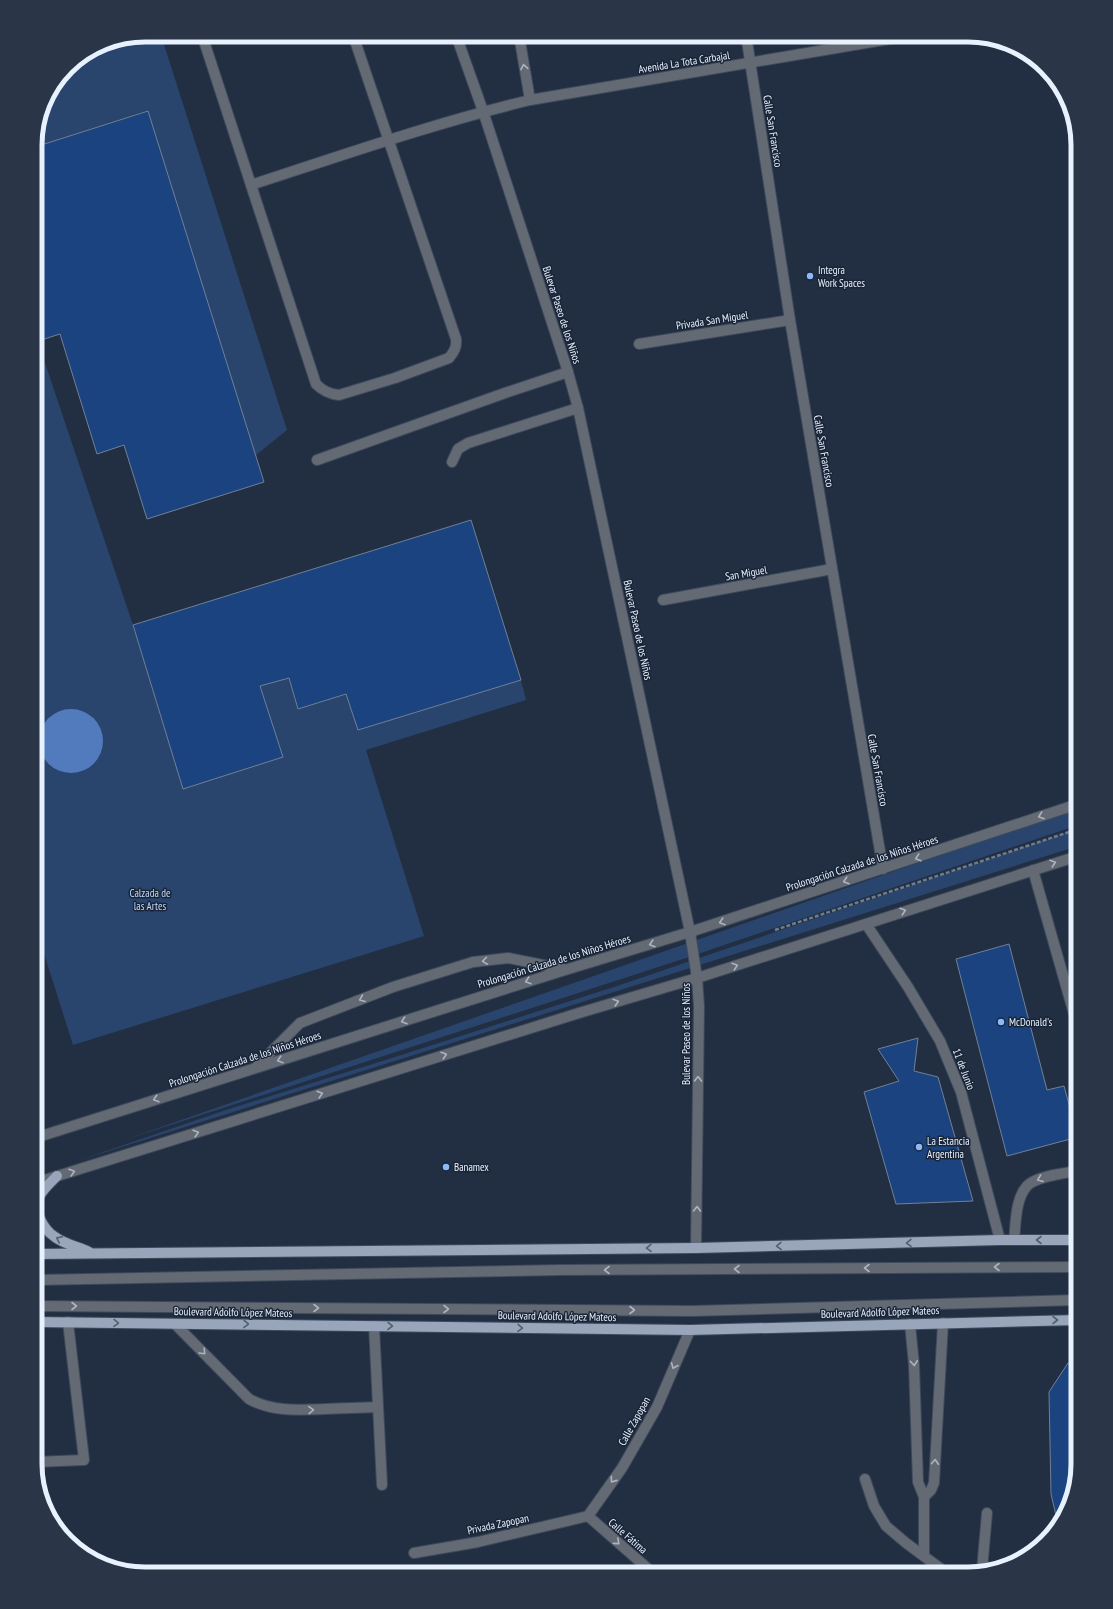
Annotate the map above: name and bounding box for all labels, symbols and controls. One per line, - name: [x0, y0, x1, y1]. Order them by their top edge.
- street label: Avenida La Tota Carbajal: [637, 48, 731, 76]
- one-way arrow: [520, 64, 529, 71]
- street label: Calle San Francisco: [760, 94, 786, 168]
- place label: Integra Work Spaces: [818, 263, 865, 290]
- street label: Bulevar Paseo de los Niños: [540, 264, 584, 366]
- marker: Integra Work Spaces: [805, 271, 815, 281]
- street label: Privada San Miguel: [675, 307, 749, 333]
- street label: Calle San Francisco: [811, 414, 837, 488]
- street label: San Miguel: [724, 562, 768, 584]
- street label: Bulevar Paseo de los Niños: [621, 579, 655, 682]
- street label: Calle San Francisco: [865, 733, 891, 807]
- one-way arrow: [1038, 811, 1045, 820]
- street label: Prolongación Calzada de los Niños Héroes: [784, 832, 940, 894]
- one-way arrow: [914, 853, 921, 861]
- one-way arrow: [1050, 860, 1057, 868]
- one-way arrow: [842, 877, 849, 885]
- park label: Calzada de las Artes: [129, 886, 171, 913]
- one-way arrow: [899, 907, 906, 916]
- one-way arrow: [719, 917, 726, 926]
- street label: Prolongación Calzada de los Niños Héroes: [476, 931, 632, 991]
- one-way arrow: [649, 939, 656, 948]
- one-way arrow: [482, 956, 489, 965]
- one-way arrow: [731, 962, 738, 971]
- one-way arrow: [525, 976, 532, 985]
- street label: Bulevar Paseo de los Niños: [679, 983, 693, 1085]
- one-way arrow: [358, 995, 365, 1003]
- one-way arrow: [612, 998, 619, 1007]
- place label: McDonald's: [1009, 1015, 1052, 1029]
- one-way arrow: [401, 1016, 408, 1025]
- marker: McDonald's: [996, 1017, 1006, 1027]
- street label: Prolongación Calzada de los Niños Héroes: [167, 1028, 323, 1090]
- street label: 11 de Junio: [950, 1046, 978, 1092]
- one-way arrow: [441, 1051, 448, 1060]
- one-way arrow: [277, 1055, 284, 1064]
- one-way arrow: [694, 1076, 703, 1082]
- one-way arrow: [317, 1090, 324, 1099]
- one-way arrow: [153, 1094, 160, 1103]
- one-way arrow: [193, 1129, 200, 1138]
- place label: La Estancia Argentina: [927, 1134, 970, 1161]
- marker: La Estancia Argentina: [914, 1142, 924, 1152]
- place label: Banamex: [454, 1160, 489, 1174]
- marker: Banamex: [441, 1162, 451, 1172]
- one-way arrow: [69, 1168, 76, 1177]
- one-way arrow: [1037, 1175, 1044, 1183]
- one-way arrow: [692, 1206, 701, 1212]
- one-way arrow: [56, 1236, 63, 1243]
- one-way arrow: [1036, 1236, 1042, 1244]
- one-way arrow: [906, 1238, 912, 1247]
- one-way arrow: [776, 1242, 782, 1250]
- one-way arrow: [646, 1244, 652, 1253]
- one-way arrow: [994, 1263, 1000, 1271]
- one-way arrow: [864, 1264, 870, 1272]
- one-way arrow: [734, 1265, 740, 1273]
- one-way arrow: [604, 1266, 610, 1274]
- one-way arrow: [71, 1302, 77, 1310]
- street label: Boulevard Adolfo López Mateos: [820, 1303, 940, 1321]
- street label: Boulevard Adolfo López Mateos: [174, 1304, 293, 1320]
- one-way arrow: [313, 1304, 319, 1312]
- one-way arrow: [443, 1305, 449, 1313]
- one-way arrow: [629, 1306, 635, 1315]
- street label: Boulevard Adolfo López Mateos: [498, 1308, 617, 1324]
- one-way arrow: [1052, 1316, 1058, 1324]
- one-way arrow: [113, 1319, 119, 1327]
- one-way arrow: [243, 1320, 249, 1328]
- one-way arrow: [387, 1322, 393, 1330]
- one-way arrow: [517, 1324, 523, 1332]
- one-way arrow: [198, 1347, 205, 1355]
- one-way arrow: [909, 1360, 918, 1366]
- one-way arrow: [671, 1362, 679, 1369]
- street label: Calle Zapopan: [615, 1394, 653, 1448]
- one-way arrow: [308, 1405, 314, 1414]
- one-way arrow: [931, 1459, 939, 1465]
- one-way arrow: [610, 1476, 618, 1483]
- street label: Privada Zapopan: [466, 1511, 530, 1537]
- street label: Calle Fátima: [606, 1515, 650, 1557]
- one-way arrow: [612, 1537, 620, 1545]

